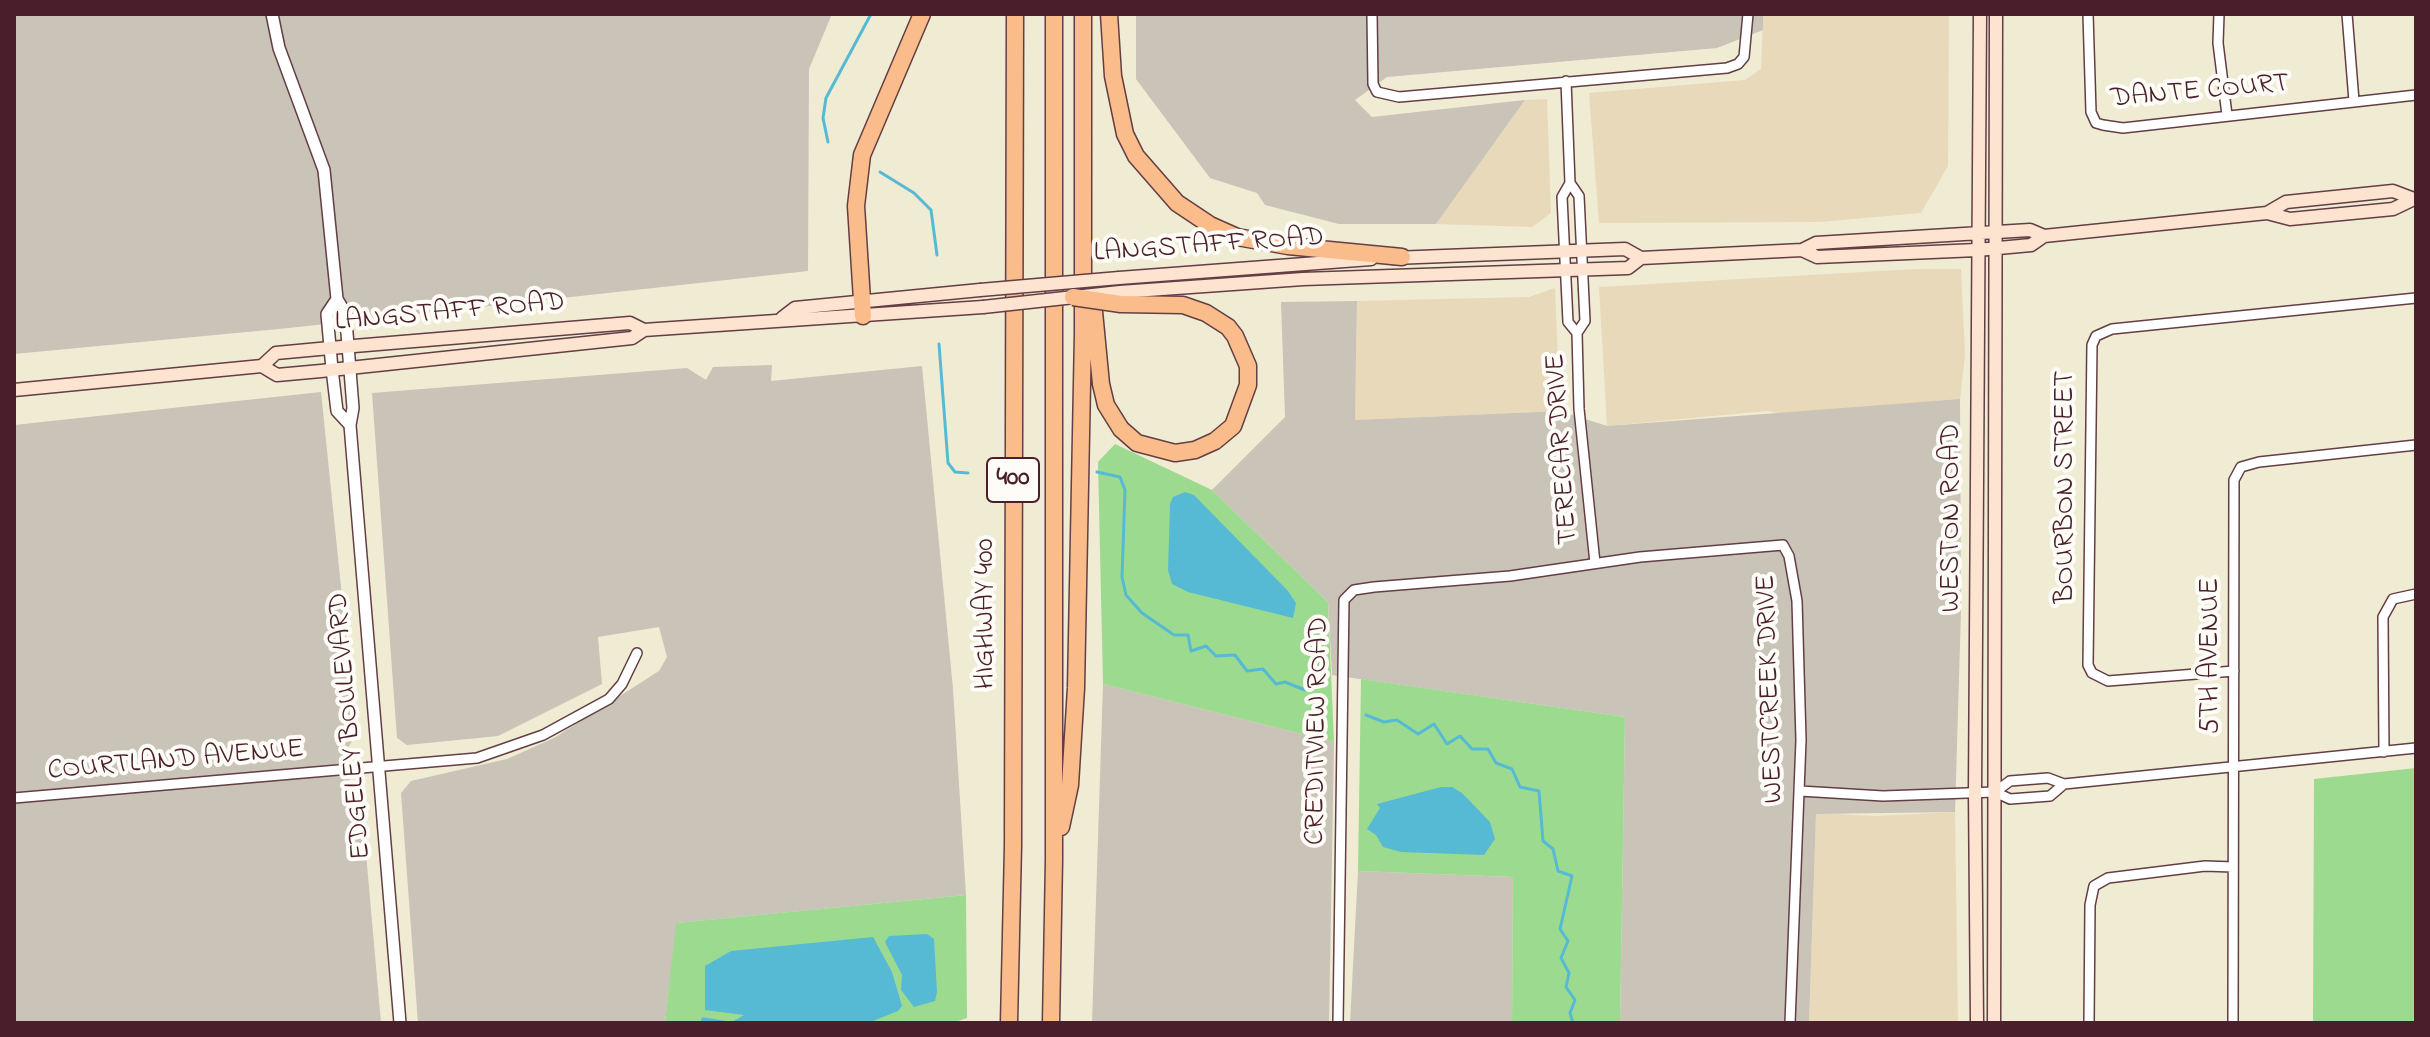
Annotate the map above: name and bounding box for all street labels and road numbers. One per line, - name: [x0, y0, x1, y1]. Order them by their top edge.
- street label: DANTE COURT: [2109, 68, 2291, 118]
- street label: LANGSTAFF ROAD: [1093, 222, 1325, 272]
- street label: LANGSTAFF ROAD: [334, 287, 566, 341]
- street label: TERECAR DRIVE: [1541, 352, 1587, 546]
- street label: BOURBON STREET: [2050, 370, 2084, 604]
- street label: WESTON ROAD: [1936, 424, 1970, 612]
- road number: 400: [987, 458, 1039, 502]
- street label: HIGHWAY 400: [970, 538, 1004, 690]
- street label: WESTCREEK DRIVE: [1751, 574, 1793, 804]
- street label: 5TH AVENUE: [2195, 578, 2229, 734]
- street label: EDGELEY BOULEVARD: [324, 591, 380, 861]
- street label: CREDITVIEW ROAD: [1300, 617, 1338, 845]
- street label: COURTLAND AVENUE: [46, 734, 306, 790]

